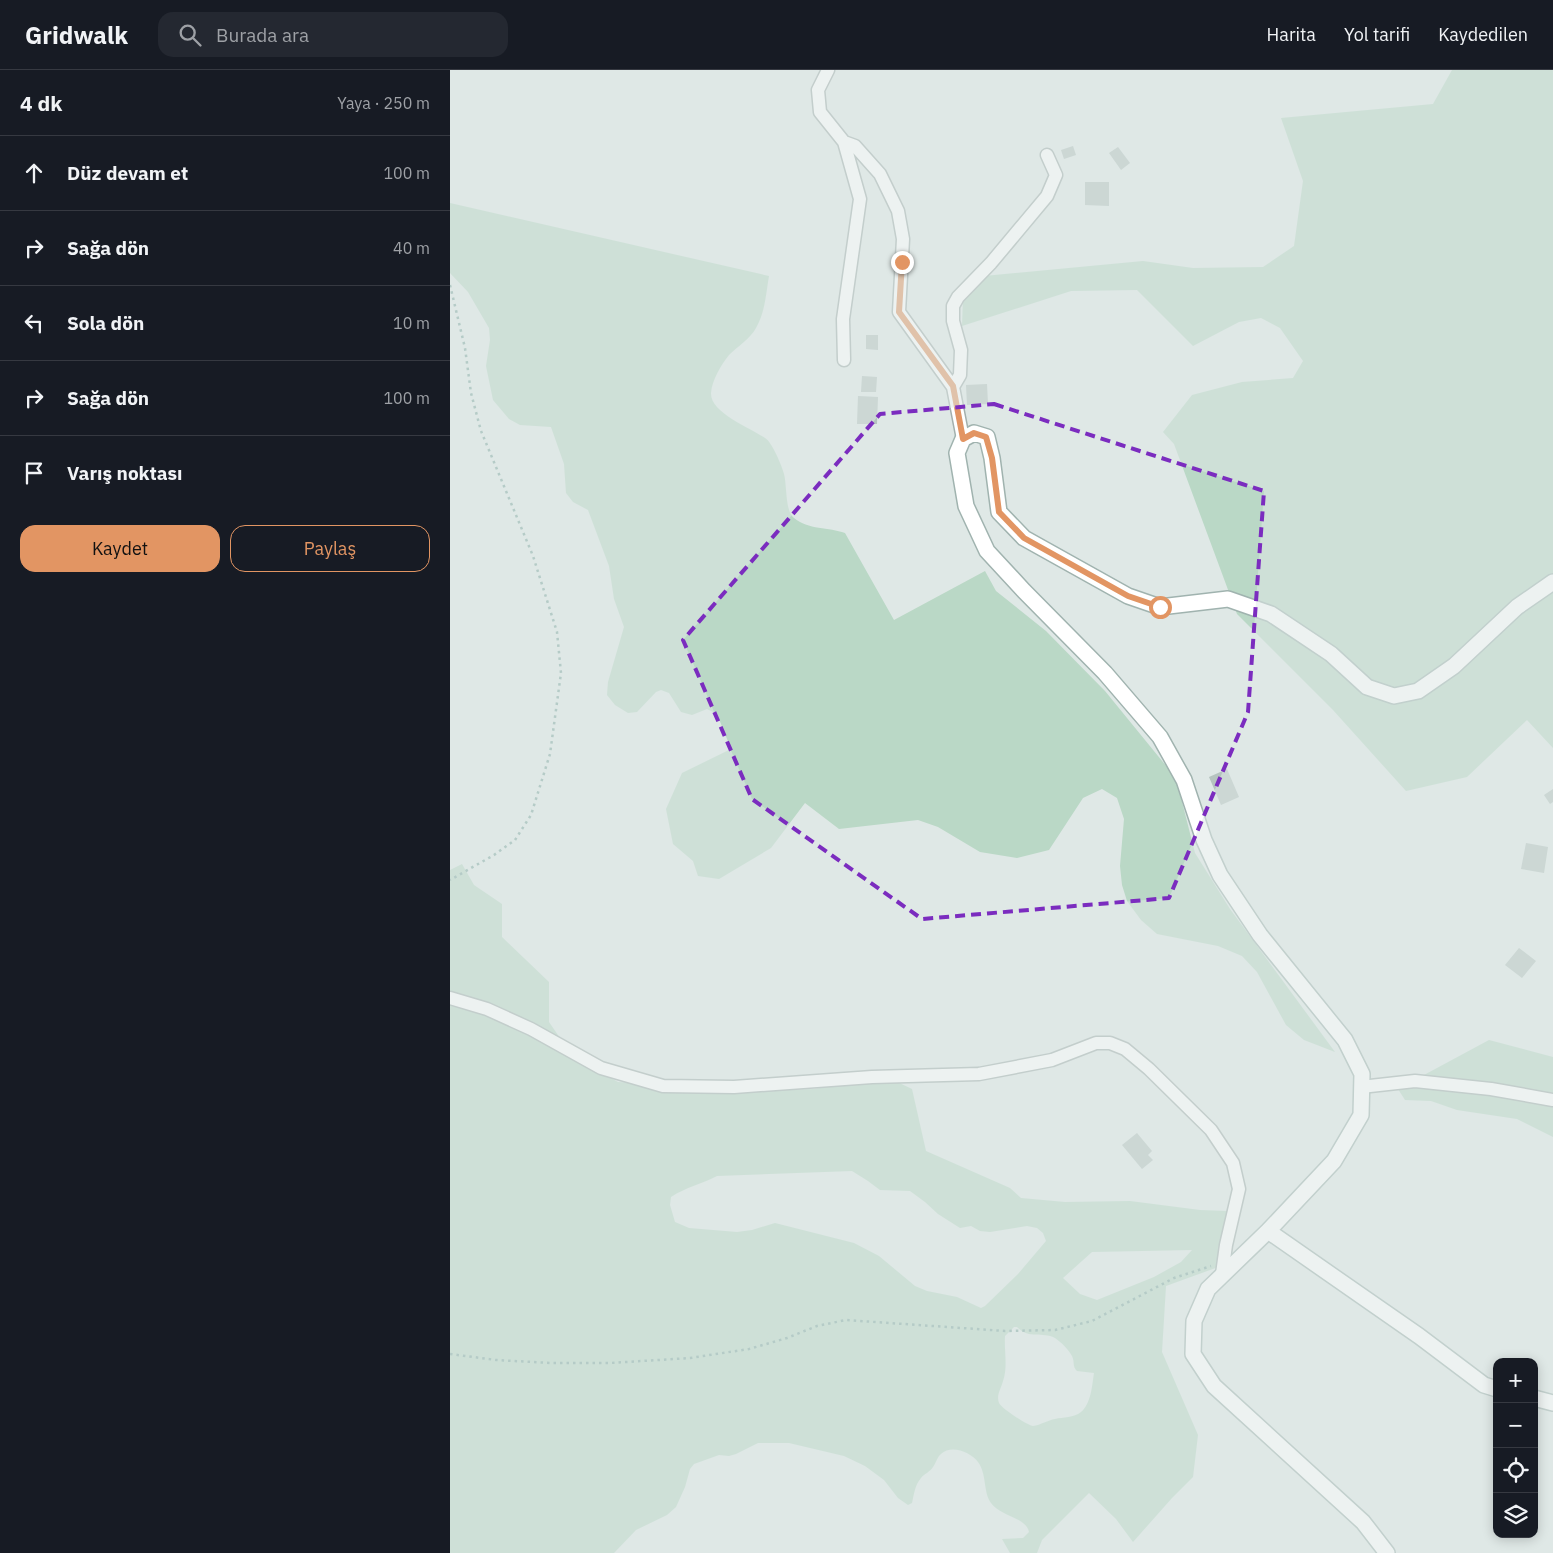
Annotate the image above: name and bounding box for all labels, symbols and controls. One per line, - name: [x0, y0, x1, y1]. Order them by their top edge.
- search box: [158, 12, 508, 57]
- text: Gridwalk: [25, 19, 128, 51]
- icon: search: [176, 21, 204, 49]
- text: Burada ara: [216, 23, 309, 47]
- text: Harita: [1267, 23, 1316, 46]
- text: Yol tarifi: [1344, 23, 1410, 46]
- text: Kaydedilen: [1438, 23, 1528, 46]
- text: 4 dk: [20, 89, 62, 117]
- text: Yaya · 250 m: [337, 93, 430, 113]
- icon: ahead: [20, 159, 48, 187]
- text: Düz devam et: [67, 161, 188, 185]
- text: 100 m: [383, 163, 430, 183]
- icon: right: [20, 234, 48, 262]
- text: Sağa dön: [67, 236, 149, 260]
- text: 40 m: [393, 238, 430, 258]
- route end: [891, 251, 914, 274]
- icon: left: [20, 309, 48, 337]
- text: Sola dön: [67, 311, 144, 335]
- text: 10 m: [393, 313, 430, 333]
- icon: right: [20, 384, 48, 412]
- text: Sağa dön: [67, 386, 149, 410]
- text: 100 m: [383, 388, 430, 408]
- icon: arrive: [20, 459, 48, 487]
- text: Varış noktası: [67, 461, 182, 485]
- button: Kaydet: [20, 525, 220, 572]
- button: Paylaş: [230, 525, 430, 572]
- route start: [1149, 596, 1172, 619]
- map controls: [1493, 1358, 1538, 1538]
- button: +: [1493, 1358, 1538, 1403]
- button: −: [1493, 1403, 1538, 1448]
- button: locate: [1493, 1448, 1538, 1493]
- button: layers: [1493, 1493, 1538, 1538]

